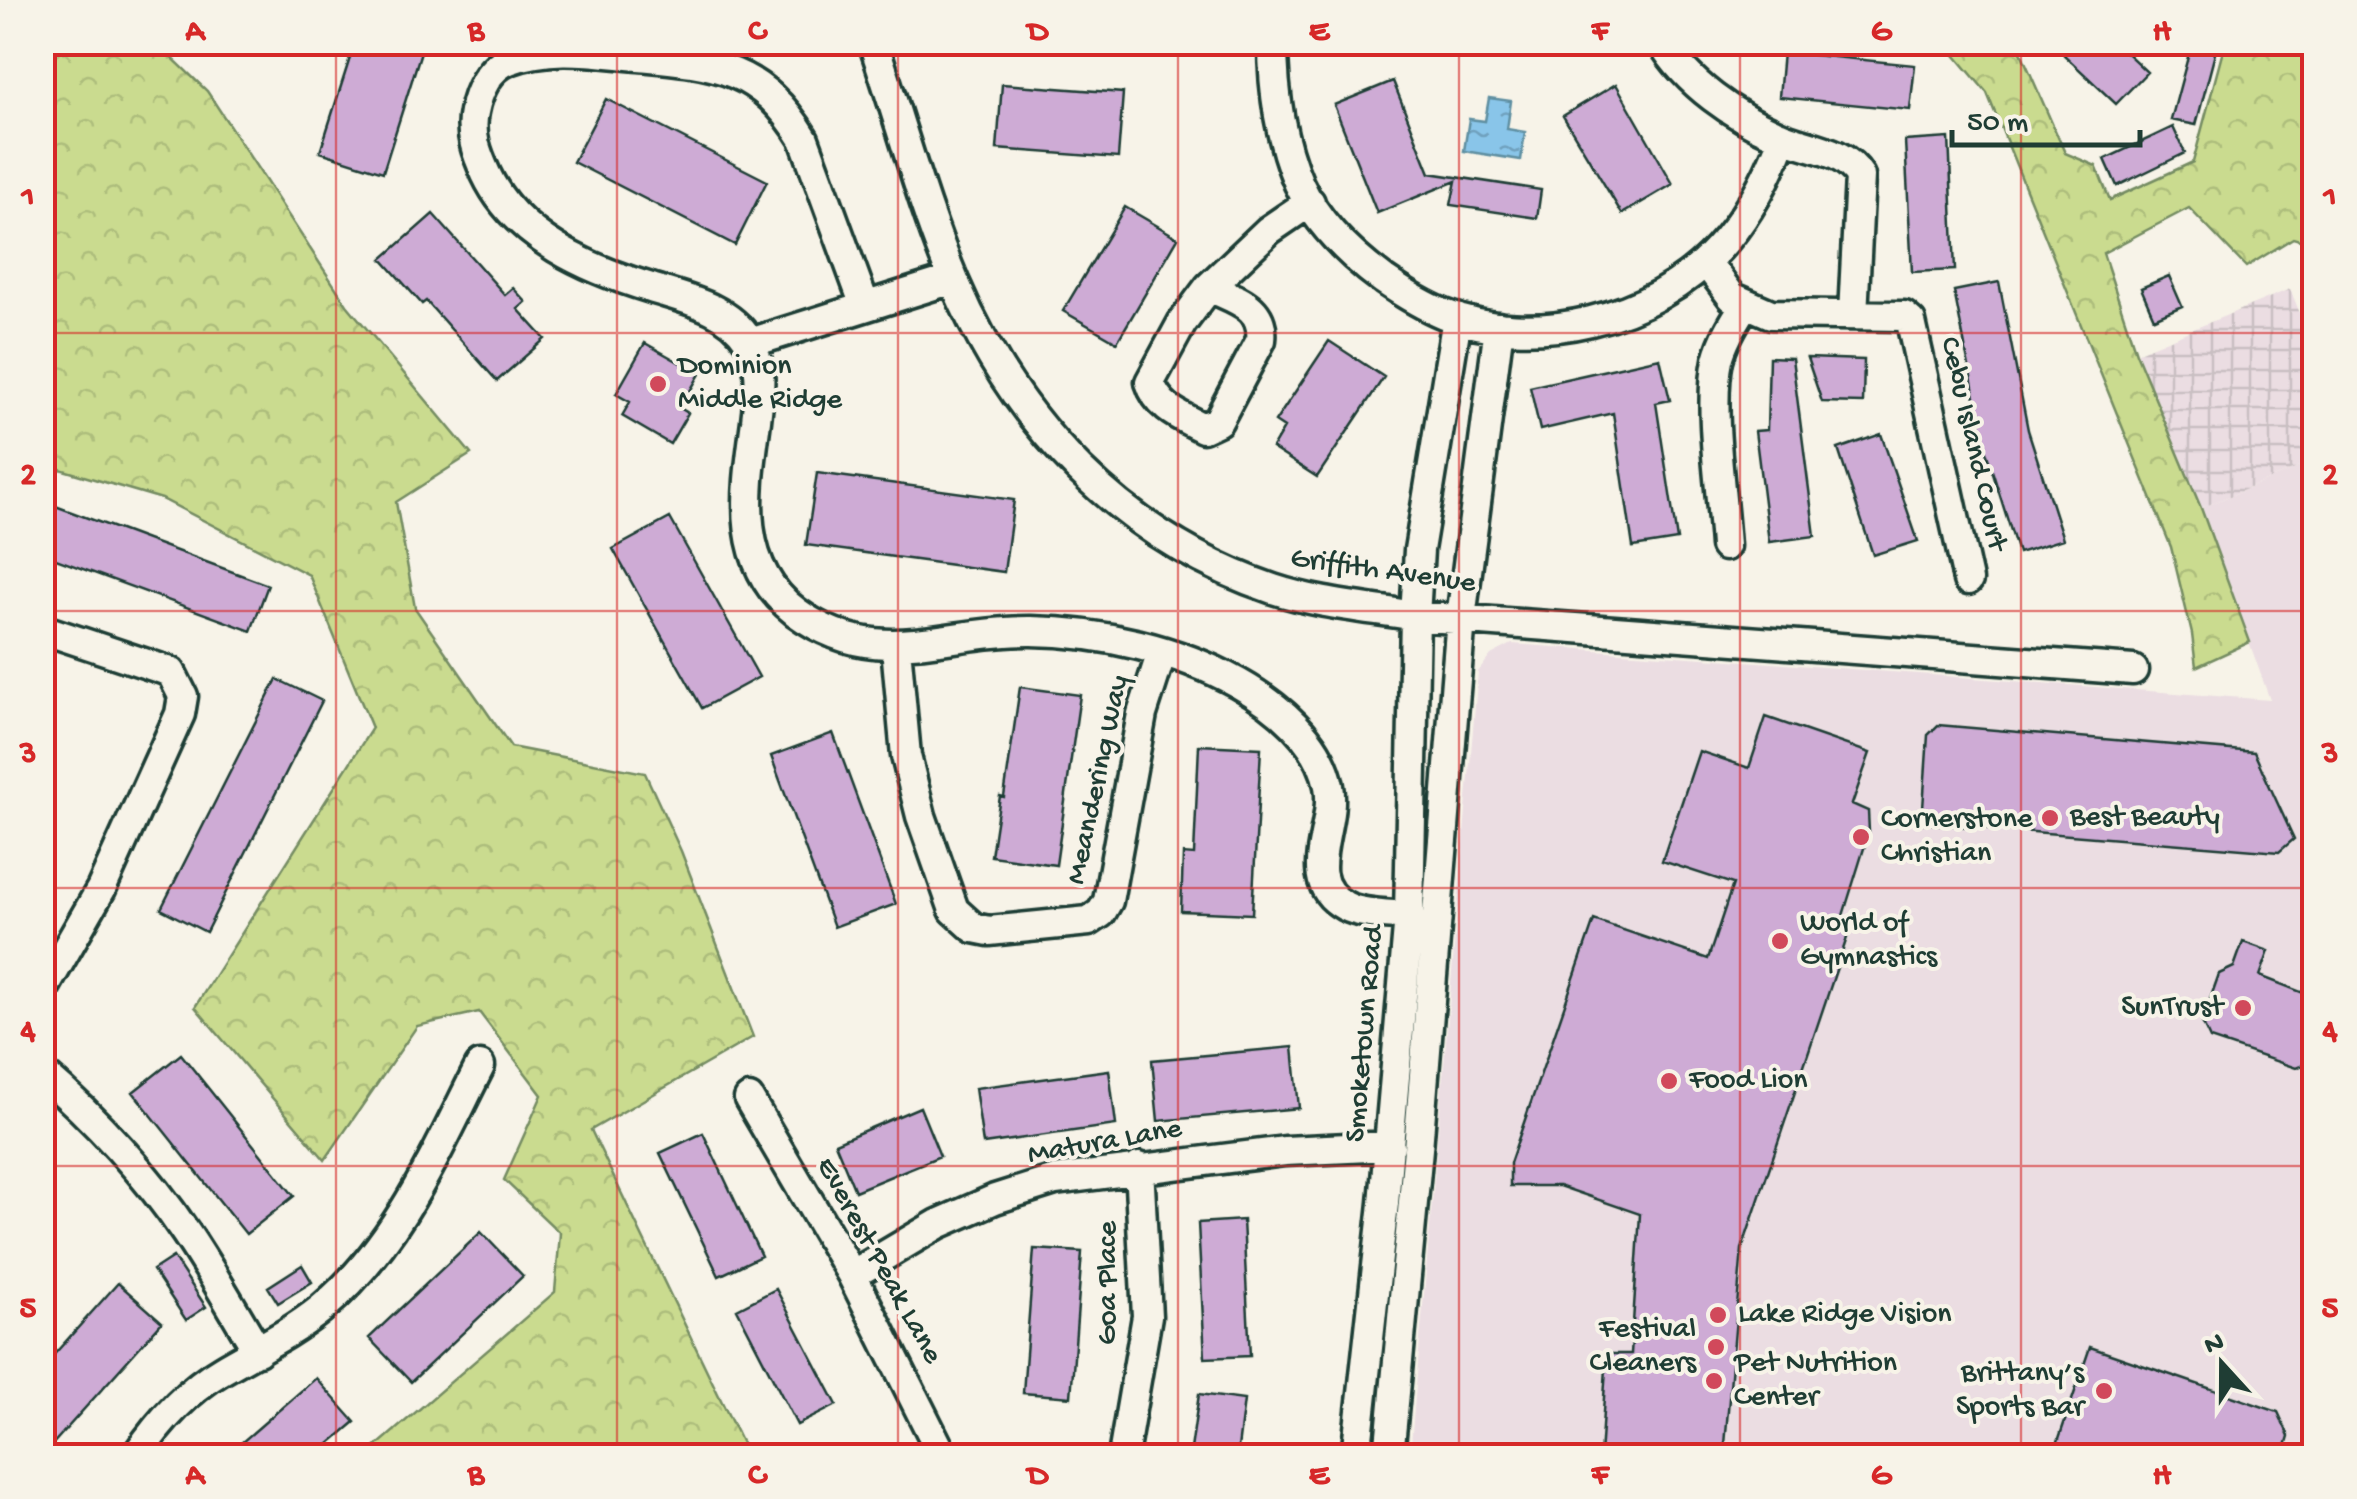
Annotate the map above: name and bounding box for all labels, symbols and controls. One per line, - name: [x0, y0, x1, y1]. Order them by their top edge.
- text: A: [185, 14, 207, 52]
- text: B: [467, 14, 486, 52]
- text: C: [748, 14, 768, 52]
- text: D: [1025, 14, 1050, 52]
- text: E: [1309, 14, 1331, 52]
- text: F: [1591, 14, 1611, 52]
- text: G: [1871, 14, 1893, 52]
- text: H: [2153, 14, 2172, 52]
- scale bar: [1952, 85, 2140, 147]
- text: 50 m: [1967, 107, 2028, 142]
- text: 1: [21, 180, 34, 218]
- text: 1: [2323, 180, 2336, 218]
- street label: Cebu Island Court: [1930, 334, 2014, 557]
- place label: Dominion Middle Ridge: [676, 350, 843, 419]
- marker: Dominion Middle Ridge: [647, 373, 669, 395]
- text: 2: [20, 458, 36, 496]
- text: 2: [2322, 458, 2338, 496]
- street label: Griffith Avenue: [1288, 542, 1478, 602]
- street label: Meandering Way: [1060, 672, 1138, 888]
- text: 3: [19, 736, 36, 774]
- text: 3: [2321, 736, 2338, 774]
- place label: Best Beauty: [2069, 801, 2220, 836]
- place label: Cornerstone Christian: [1881, 803, 2033, 872]
- marker: Best Beauty: [2039, 807, 2061, 829]
- marker: Cornerstone Christian: [1850, 826, 1872, 848]
- place label: World of Gymnastics: [1800, 907, 1938, 976]
- street label: Smoketown Road: [1339, 922, 1393, 1144]
- marker: World of Gymnastics: [1769, 930, 1791, 952]
- place label: SunTrust: [2121, 991, 2226, 1026]
- marker: SunTrust: [2232, 997, 2254, 1019]
- text: 4: [19, 1014, 36, 1052]
- text: 4: [2321, 1014, 2338, 1052]
- place label: Food Lion: [1688, 1064, 1808, 1099]
- marker: Food Lion: [1658, 1070, 1680, 1092]
- street label: Matura Lane: [1025, 1112, 1185, 1174]
- street label: Everest Peak Lane: [807, 1152, 949, 1371]
- street label: Goa Place: [1092, 1221, 1127, 1345]
- text: 5: [20, 1291, 37, 1329]
- text: 5: [2322, 1291, 2339, 1329]
- place label: Lake Ridge Vision: [1738, 1298, 1952, 1333]
- marker: Lake Ridge Vision: [1707, 1304, 1729, 1326]
- place label: Festival Cleaners: [1590, 1313, 1697, 1382]
- north arrow: [2172, 1314, 2272, 1414]
- text: N: [2200, 1326, 2229, 1364]
- marker: Festival Cleaners: [1705, 1336, 1727, 1358]
- place label: Pet Nutrition Center: [1733, 1347, 1897, 1416]
- place label: Brittany’s Sports Bar: [1956, 1357, 2086, 1426]
- marker: Pet Nutrition Center: [1703, 1370, 1725, 1392]
- marker: Brittany’s Sports Bar: [2093, 1380, 2115, 1402]
- text: A: [185, 1458, 207, 1496]
- text: B: [467, 1458, 486, 1496]
- text: C: [748, 1458, 768, 1496]
- text: D: [1025, 1458, 1050, 1496]
- text: E: [1309, 1458, 1331, 1496]
- text: F: [1591, 1458, 1611, 1496]
- text: G: [1871, 1458, 1893, 1496]
- text: H: [2153, 1458, 2172, 1496]

